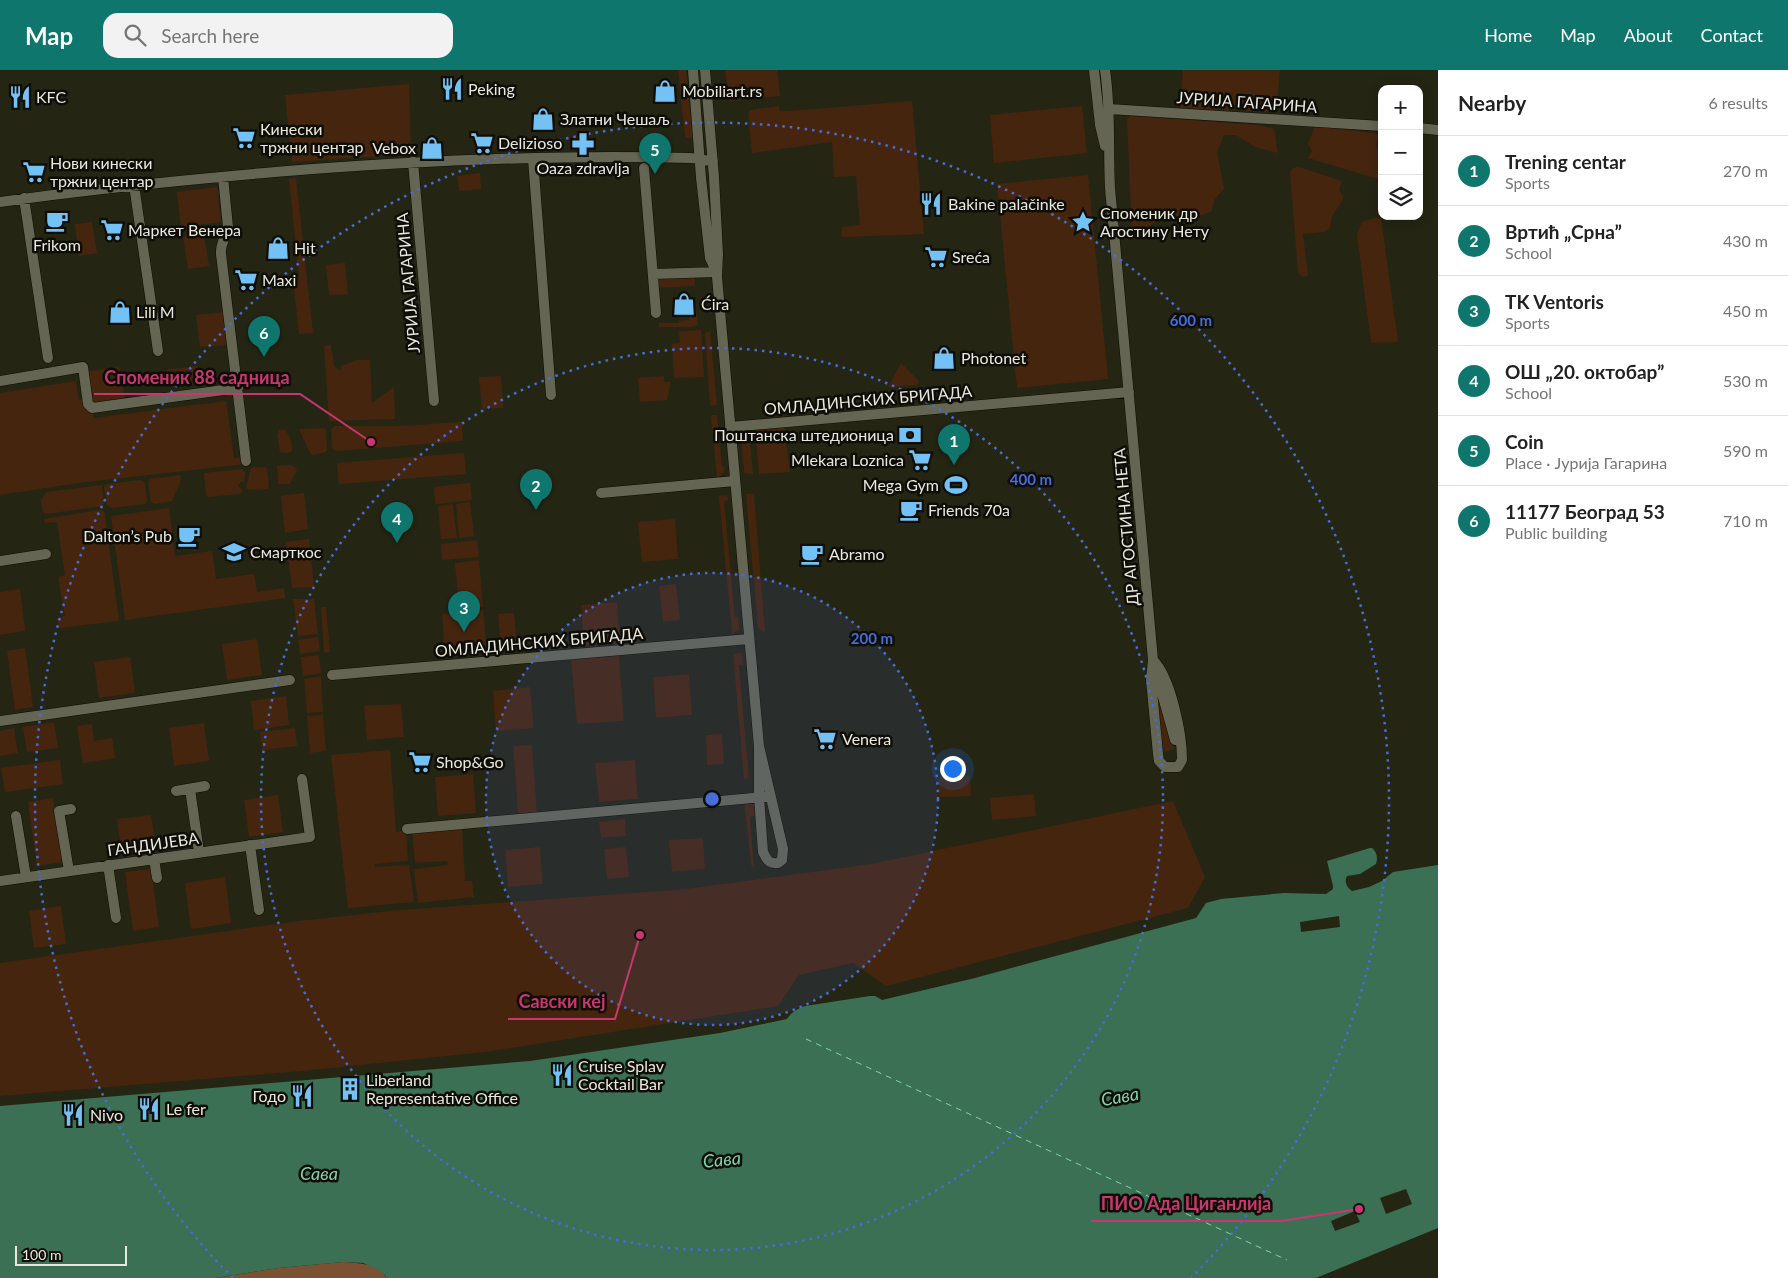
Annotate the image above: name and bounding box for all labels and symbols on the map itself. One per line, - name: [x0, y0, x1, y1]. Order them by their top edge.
- restaurant icon: Peking: [439, 76, 465, 102]
- shop icon: Mobiliart.rs: [652, 78, 678, 104]
- place label: Peking: [468, 79, 515, 98]
- place label: Mobiliart.rs: [682, 81, 762, 100]
- restaurant icon: KFC: [7, 84, 33, 110]
- place label: KFC: [36, 87, 67, 106]
- street label: ЈУРИЈА ГАГАРИНА: [1176, 87, 1318, 116]
- shop icon: Златни Чешаљ: [530, 106, 556, 132]
- place label: Златни Чешаљ: [560, 109, 670, 128]
- place label: Кинески тржни центар: [260, 119, 364, 156]
- supermarket icon: Кинески тржни центар: [231, 125, 257, 151]
- supermarket icon: Delizioso: [469, 130, 495, 156]
- pharmacy icon: Oaza zdravlja: [570, 131, 596, 157]
- place label: Delizioso: [498, 133, 562, 152]
- pin: 5: [639, 133, 671, 174]
- shop icon: Vebox: [419, 135, 445, 161]
- place label: Vebox: [372, 138, 416, 157]
- place label: Нови кинески тржни центар: [50, 153, 154, 190]
- place label: Oaza zdravlja: [536, 158, 630, 177]
- supermarket icon: Нови кинески тржни центар: [21, 159, 47, 185]
- restaurant icon: Bakine palačinke: [918, 191, 944, 217]
- place label: Bakine palačinke: [948, 194, 1065, 213]
- place label: Споменик др Агостину Нету: [1100, 203, 1210, 240]
- cafe icon: Frikom: [44, 208, 70, 234]
- place icon: Споменик др Агостину Нету: [1070, 209, 1096, 235]
- street label: ЈУРИЈА ГАГАРИНА: [392, 212, 423, 354]
- supermarket icon: Маркет Венера: [99, 217, 125, 243]
- place label: Маркет Венера: [128, 220, 241, 239]
- place label: Frikom: [33, 235, 81, 254]
- shop icon: Hit: [265, 235, 291, 261]
- place label: Hit: [294, 238, 316, 257]
- supermarket icon: Sreća: [923, 244, 949, 270]
- place label: Sreća: [952, 247, 990, 266]
- supermarket icon: Maxi: [233, 267, 259, 293]
- place label: Maxi: [262, 270, 296, 289]
- shop icon: Ćira: [671, 291, 697, 317]
- place label: Ćira: [701, 294, 729, 313]
- shop icon: Lili M: [107, 299, 133, 325]
- place label: Lili M: [136, 302, 175, 321]
- text: 600 m: [1170, 311, 1212, 329]
- pin: 6: [248, 316, 280, 357]
- shop icon: Photonet: [931, 345, 957, 371]
- place label: Photonet: [961, 348, 1027, 367]
- callout: Споменик 88 садница: [94, 361, 300, 394]
- text: Споменик 88 садница: [104, 366, 290, 388]
- street label: ОМЛАДИНСКИХ БРИГАДА: [763, 381, 973, 418]
- bank icon: Поштанска штедионица: [897, 422, 923, 448]
- pin: 1: [938, 424, 970, 465]
- place label: Поштанска штедионица: [714, 425, 894, 444]
- supermarket icon: Mlekara Loznica: [907, 447, 933, 473]
- street label: ДР АГОСТИНА НЕТА: [1109, 447, 1142, 607]
- place label: Mlekara Loznica: [791, 450, 904, 469]
- pin: 2: [520, 469, 552, 510]
- text: 400 m: [1010, 470, 1052, 488]
- sports icon: Mega Gym: [943, 472, 969, 498]
- place label: Mega Gym: [863, 475, 939, 494]
- cafe icon: Friends 70a: [898, 497, 924, 523]
- place label: Friends 70a: [928, 500, 1010, 519]
- pin: 4: [381, 502, 413, 543]
- cafe icon: Dalton’s Pub: [176, 523, 202, 549]
- place label: Dalton’s Pub: [83, 526, 172, 545]
- school or university icon: Смарткос: [221, 539, 247, 565]
- cafe icon: Abramo: [799, 541, 825, 567]
- place label: Смарткос: [250, 542, 322, 561]
- place label: Abramo: [829, 544, 885, 563]
- pin: 3: [448, 591, 480, 632]
- street label: ОМЛАДИНСКИХ БРИГАДА: [434, 623, 644, 660]
- text: 200 m: [851, 629, 893, 647]
- supermarket icon: Venera: [812, 726, 838, 752]
- place label: Venera: [842, 729, 891, 748]
- supermarket icon: Shop&Go: [407, 749, 433, 775]
- place label: Shop&Go: [436, 752, 504, 771]
- your location: [940, 756, 966, 782]
- centre of rings: [703, 790, 721, 808]
- street label: ГАНДИЈЕВА: [106, 828, 200, 859]
- callout: Савски кеј: [508, 986, 615, 1019]
- text: Савски кеј: [518, 990, 606, 1012]
- place label: Cruise Splav Cocktail Bar: [578, 1056, 665, 1093]
- restaurant icon: Cruise Splav Cocktail Bar: [549, 1062, 575, 1088]
- place label: Liberland Representative Office: [366, 1070, 518, 1107]
- building icon: Liberland Representative Office: [337, 1076, 363, 1102]
- water label: Сава: [1099, 1082, 1140, 1110]
- restaurant icon: Годо: [289, 1083, 315, 1109]
- place label: Годо: [253, 1086, 286, 1105]
- restaurant icon: Le fer: [136, 1096, 162, 1122]
- place label: Le fer: [166, 1099, 206, 1118]
- restaurant icon: Nivo: [60, 1102, 86, 1128]
- place label: Nivo: [90, 1105, 123, 1124]
- water label: Сава: [702, 1146, 742, 1172]
- water label: Сава: [300, 1162, 338, 1184]
- callout: ПИО Ада Циганлија: [1091, 1188, 1281, 1221]
- text: ПИО Ада Циганлија: [1101, 1192, 1271, 1214]
- scale bar: [15, 1243, 128, 1266]

